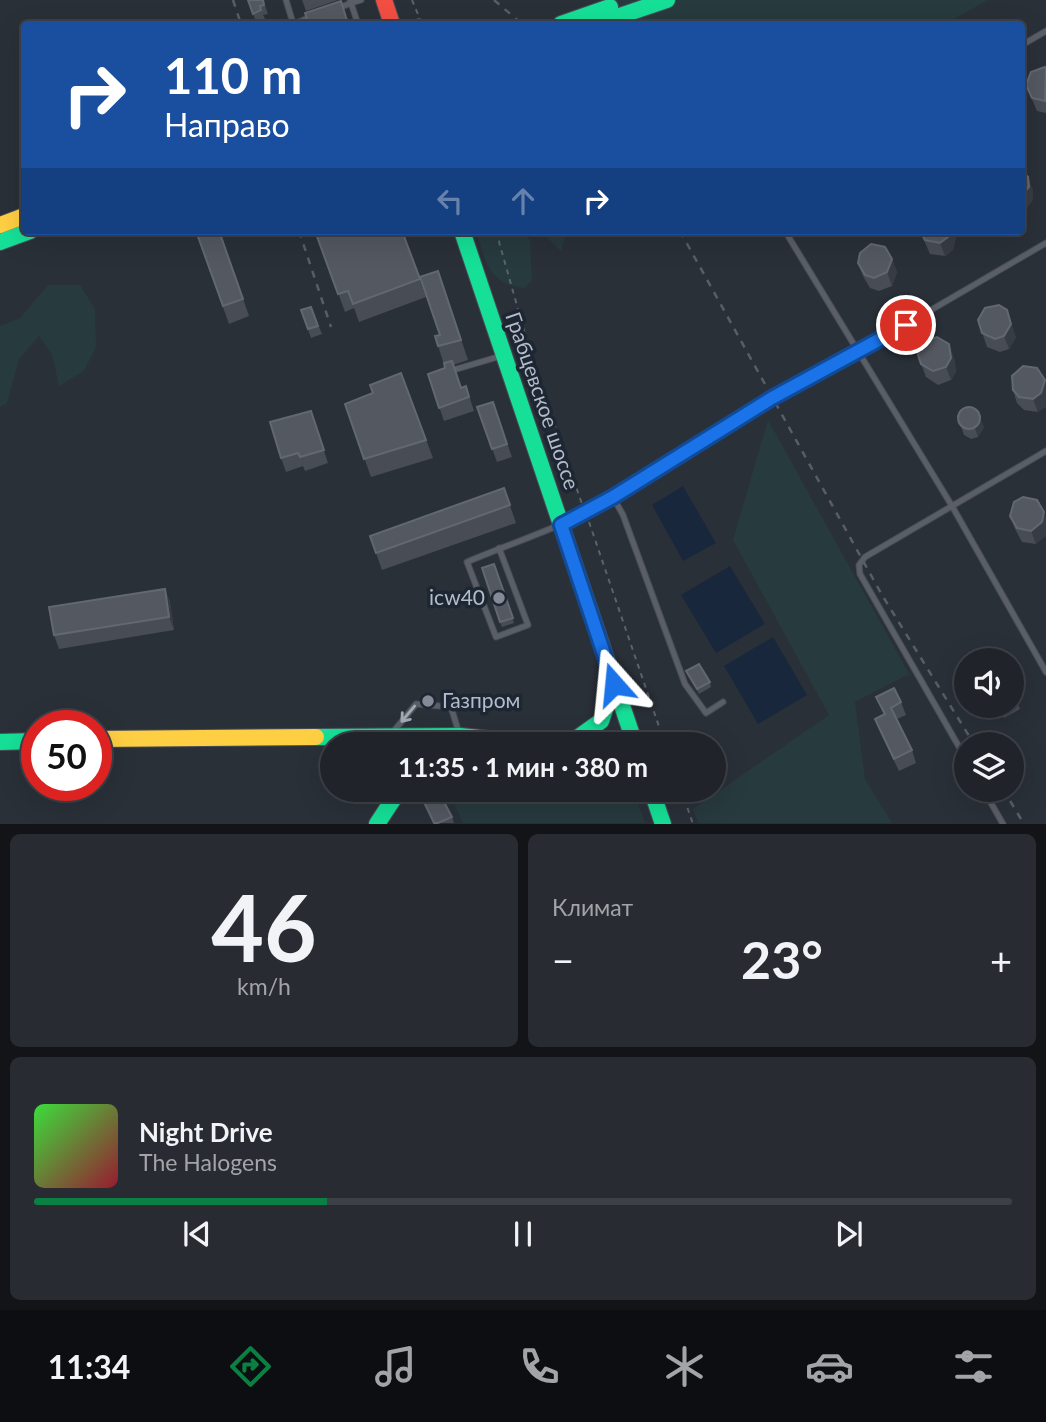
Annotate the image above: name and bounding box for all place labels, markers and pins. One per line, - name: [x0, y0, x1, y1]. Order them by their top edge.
- pin: [876, 295, 936, 355]
- place label: icw40: [429, 584, 485, 609]
- marker: icw40: [491, 590, 507, 606]
- place label: Газпром: [442, 687, 520, 712]
- marker: Газпром: [420, 693, 436, 709]

